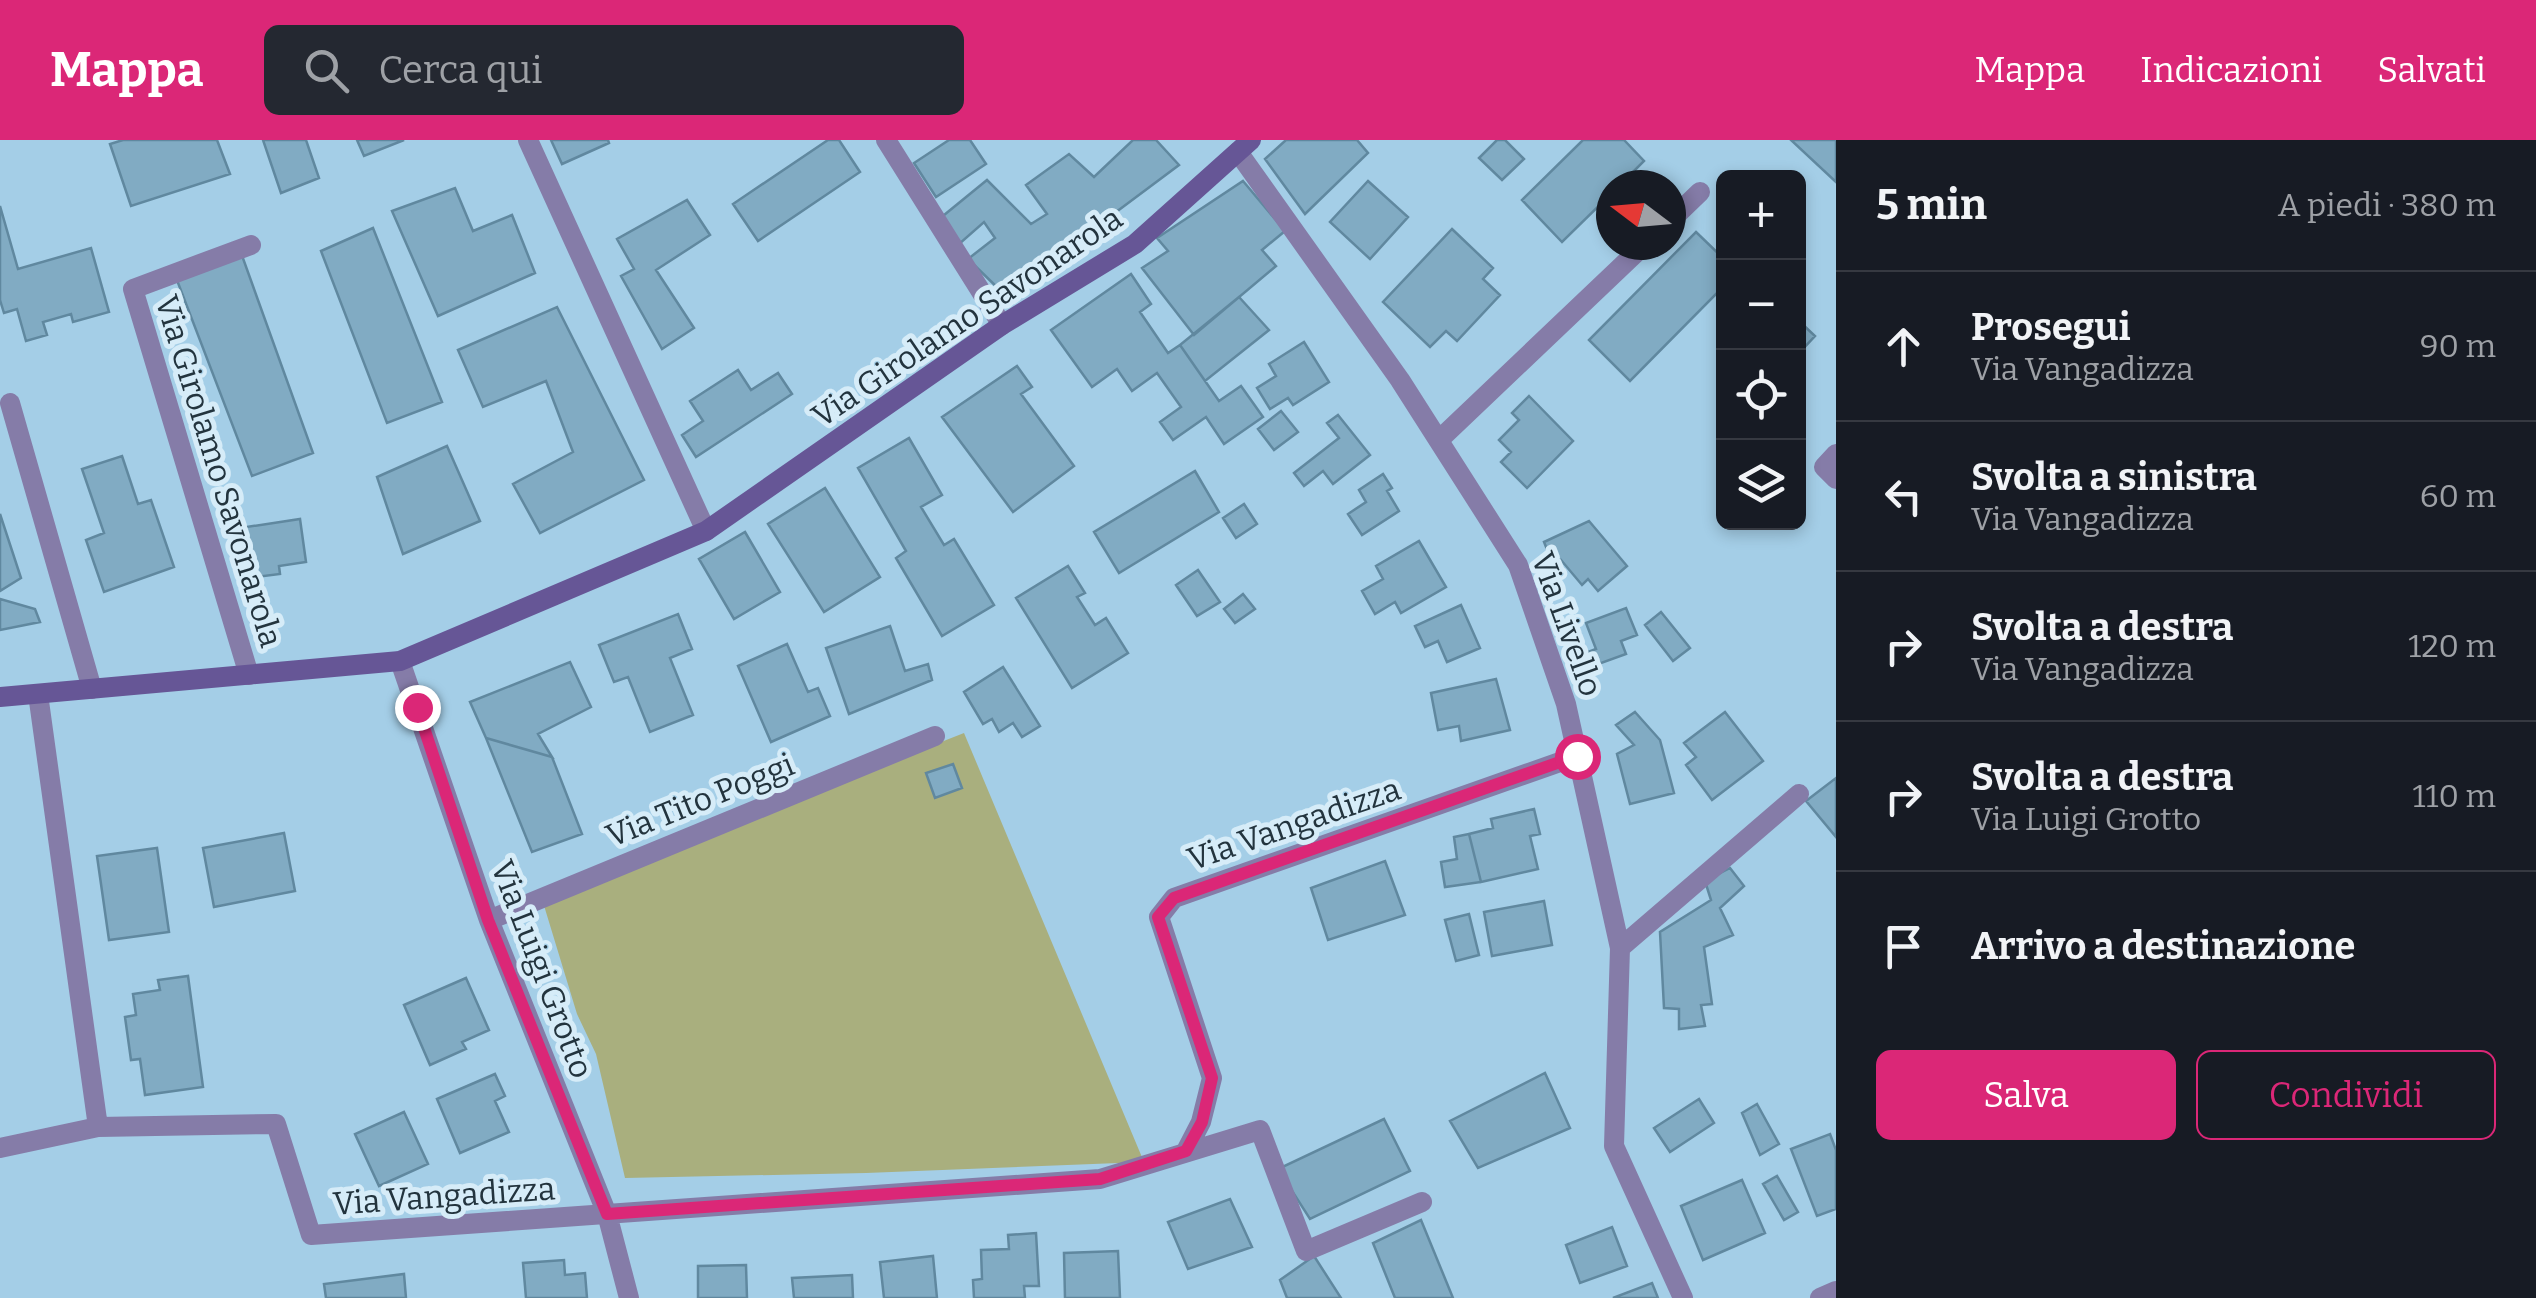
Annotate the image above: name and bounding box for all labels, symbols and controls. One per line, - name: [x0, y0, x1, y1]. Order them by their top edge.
- search box: [264, 25, 964, 115]
- text: Mappa: [50, 41, 204, 99]
- icon: search: [299, 43, 354, 98]
- text: Cerca qui: [379, 47, 543, 93]
- text: Mappa: [1975, 49, 2085, 91]
- text: Indicazioni: [2140, 49, 2322, 91]
- text: Salvati: [2377, 49, 2486, 91]
- north arrow: [1596, 170, 1686, 260]
- map controls: [1716, 170, 1806, 530]
- button: +: [1716, 170, 1806, 260]
- text: 5 min: [1876, 180, 1987, 230]
- text: A piedi · 380 m: [2278, 186, 2496, 224]
- street label: Via Girolamo Savonarola: [805, 199, 1129, 435]
- button: −: [1716, 260, 1806, 350]
- street label: Via Girolamo Savonarola: [147, 290, 291, 652]
- text: Prosegui: [1971, 304, 2131, 350]
- icon: ahead: [1876, 319, 1931, 374]
- text: 90 m: [2420, 327, 2496, 365]
- button: locate: [1716, 350, 1806, 440]
- text: Via Vangadizza: [1971, 350, 2194, 388]
- button: layers: [1716, 440, 1806, 530]
- text: Svolta a sinistra: [1971, 454, 2257, 500]
- icon: left: [1876, 469, 1931, 524]
- text: 60 m: [2420, 477, 2496, 515]
- text: Via Vangadizza: [1971, 500, 2194, 538]
- street label: Via Livello: [1523, 547, 1611, 701]
- text: Svolta a destra: [1971, 604, 2233, 650]
- icon: right: [1876, 619, 1931, 674]
- text: 120 m: [2408, 627, 2496, 665]
- text: Via Vangadizza: [1971, 650, 2194, 688]
- route end: [395, 685, 441, 731]
- route start: [1555, 734, 1601, 780]
- street label: Via Tito Poggi: [601, 745, 799, 855]
- text: Svolta a destra: [1971, 754, 2233, 800]
- icon: right: [1876, 769, 1931, 824]
- street label: Via Vangadizza: [1182, 770, 1406, 878]
- text: 110 m: [2413, 777, 2496, 815]
- text: Via Luigi Grotto: [1971, 800, 2201, 838]
- street label: Via Luigi Grotto: [483, 855, 601, 1083]
- icon: arrive: [1876, 919, 1931, 974]
- text: Arrivo a destinazione: [1971, 923, 2355, 969]
- button: Salva: [1876, 1050, 2176, 1140]
- button: Condividi: [2196, 1050, 2496, 1140]
- street label: Via Vangadizza: [332, 1169, 556, 1223]

